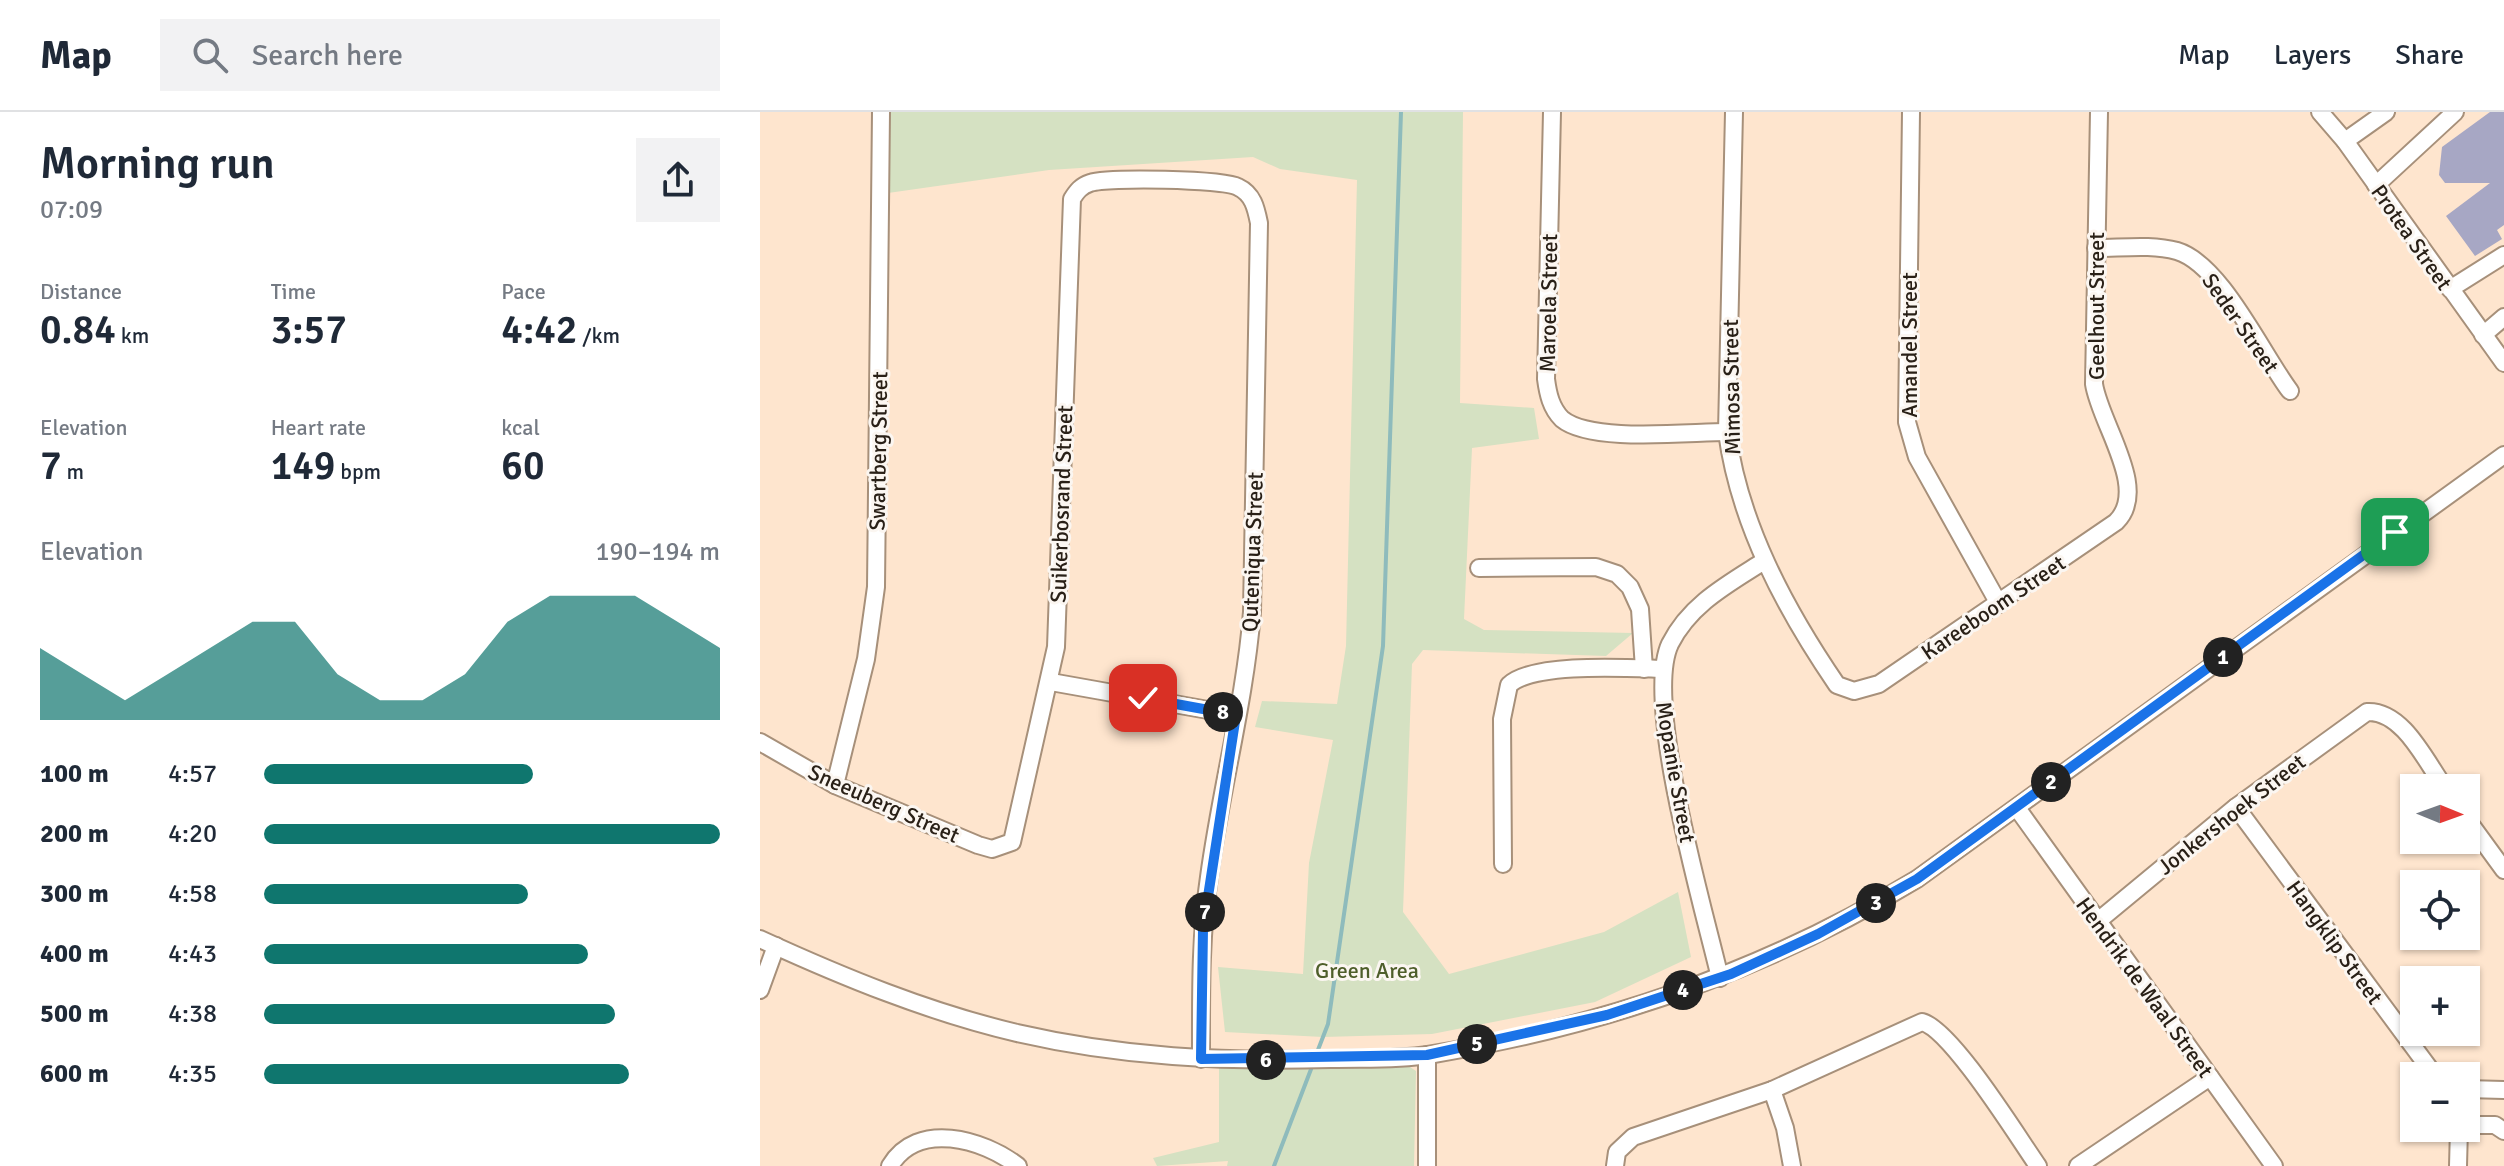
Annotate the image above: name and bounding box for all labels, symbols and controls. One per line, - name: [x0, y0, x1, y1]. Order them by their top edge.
- search box: [160, 19, 720, 91]
- text: Map: [40, 32, 112, 79]
- icon: search: [188, 33, 232, 77]
- text: Search here: [252, 37, 403, 74]
- text: Map: [2178, 38, 2230, 72]
- text: Layers: [2274, 38, 2351, 72]
- text: Share: [2395, 38, 2464, 72]
- text: Morning run: [40, 137, 275, 191]
- button: share: [636, 138, 720, 222]
- street label: Protea Street: [2365, 179, 2458, 296]
- text: 07:09: [40, 194, 103, 226]
- street label: Geelhout Street: [2083, 232, 2110, 380]
- street label: Maroela Street: [1534, 233, 1563, 373]
- street label: Seder Street: [2196, 268, 2285, 379]
- street label: Amandel Street: [1896, 272, 1923, 418]
- text: Distance: [40, 278, 122, 305]
- text: Time: [271, 278, 316, 305]
- text: Pace: [501, 278, 546, 305]
- text: 0.84: [40, 305, 116, 355]
- text: 3:57: [271, 305, 347, 355]
- text: 4:42: [501, 305, 577, 355]
- street label: Mimosa Street: [1717, 319, 1746, 455]
- text: km: [116, 322, 149, 349]
- text: /km: [577, 322, 620, 349]
- street label: Swartberg Street: [864, 371, 893, 531]
- street label: Suikerbosrand Street: [1045, 405, 1078, 603]
- text: Elevation: [40, 414, 128, 441]
- text: Heart rate: [271, 414, 366, 441]
- text: kcal: [501, 414, 540, 441]
- text: 7: [40, 441, 62, 491]
- text: 149: [271, 441, 335, 491]
- text: 60: [501, 441, 545, 491]
- text: m: [62, 458, 84, 485]
- text: bpm: [335, 458, 381, 485]
- street label: Quteniqua Street: [1236, 471, 1269, 632]
- pin: [2361, 498, 2429, 566]
- icon: arrive: [2373, 510, 2417, 554]
- text: Elevation: [40, 536, 144, 568]
- text: 190–194 m: [596, 536, 720, 568]
- street label: Kareeboom Street: [1916, 549, 2071, 666]
- pin: 1: [2203, 637, 2243, 677]
- text: 1: [2217, 643, 2229, 670]
- pin: [1109, 664, 1177, 732]
- icon: check: [1121, 676, 1165, 720]
- pin: 8: [1203, 692, 1243, 732]
- text: 8: [1217, 698, 1229, 725]
- street label: Mopanie Street: [1650, 699, 1701, 845]
- street label: Jonkershoek Street: [2152, 748, 2311, 881]
- text: 100 m: [40, 758, 109, 790]
- text: 4:57: [168, 758, 217, 790]
- street label: Sneeuberg Street: [804, 758, 964, 849]
- pin: 2: [2031, 762, 2071, 802]
- text: 2: [2045, 768, 2057, 795]
- north arrow: [2400, 774, 2480, 854]
- map controls: [2400, 774, 2480, 1142]
- text: 200 m: [40, 818, 109, 850]
- text: 4:20: [168, 818, 217, 850]
- button: locate: [2400, 870, 2480, 950]
- street label: Hangklip Street: [2281, 875, 2389, 1010]
- text: 300 m: [40, 878, 109, 910]
- text: 4:58: [168, 878, 217, 910]
- pin: 3: [1856, 883, 1896, 923]
- text: 3: [1870, 889, 1882, 916]
- pin: 7: [1185, 892, 1225, 932]
- street label: Hendrik de Waal Street: [2070, 892, 2219, 1083]
- text: 7: [1199, 898, 1211, 925]
- text: 400 m: [40, 938, 109, 970]
- text: 4:43: [168, 938, 217, 970]
- park label: Green Area: [1315, 957, 1419, 984]
- button: +: [2400, 966, 2480, 1046]
- pin: 4: [1663, 970, 1703, 1010]
- text: 4: [1677, 976, 1689, 1003]
- text: 500 m: [40, 998, 109, 1030]
- text: 4:38: [168, 998, 217, 1030]
- pin: 5: [1457, 1024, 1497, 1064]
- text: 5: [1471, 1030, 1483, 1057]
- pin: 6: [1246, 1040, 1286, 1080]
- text: 6: [1260, 1046, 1272, 1073]
- text: 600 m: [40, 1058, 109, 1090]
- text: 4:35: [168, 1058, 217, 1090]
- button: −: [2400, 1062, 2480, 1142]

